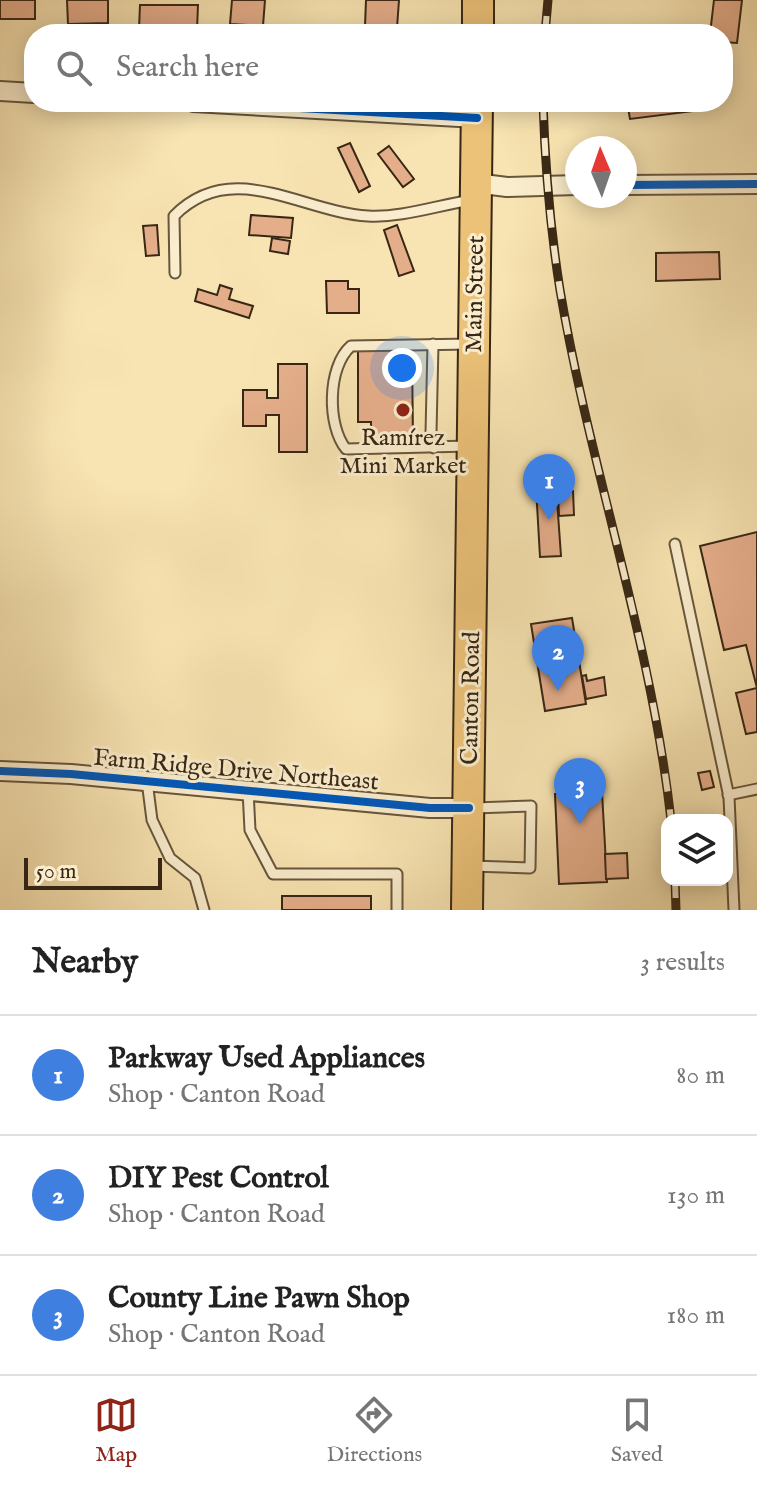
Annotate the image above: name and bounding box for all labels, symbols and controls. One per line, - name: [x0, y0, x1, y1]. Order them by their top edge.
- search box: [24, 24, 733, 112]
- icon: search: [52, 46, 96, 90]
- text: Search here: [116, 49, 259, 87]
- north arrow: [565, 136, 637, 208]
- street label: Main Street: [459, 235, 492, 353]
- your location: [382, 348, 422, 388]
- marker: Ramírez Mini Market: [394, 401, 412, 419]
- place label: Ramírez Mini Market: [339, 423, 467, 482]
- pin: 1: [523, 454, 575, 520]
- pin: 2: [532, 625, 584, 691]
- street label: Canton Road: [455, 631, 488, 765]
- street label: Farm Ridge Drive Northeast: [92, 743, 380, 798]
- pin: 3: [554, 758, 606, 824]
- map controls: [661, 814, 733, 886]
- button: layers: [661, 814, 733, 886]
- scale bar: [24, 854, 162, 890]
- text: 50 m: [36, 858, 77, 886]
- text: Nearby: [32, 941, 138, 984]
- text: 3 results: [640, 946, 725, 979]
- text: Parkway Used Appliances: [108, 1040, 425, 1078]
- text: 1: [53, 1059, 63, 1092]
- text: 80 m: [676, 1059, 725, 1092]
- text: Shop · Canton Road: [108, 1078, 325, 1111]
- text: DIY Pest Control: [108, 1160, 329, 1198]
- text: 2: [52, 1179, 64, 1212]
- text: 130 m: [667, 1179, 725, 1212]
- text: Shop · Canton Road: [108, 1198, 325, 1231]
- text: County Line Pawn Shop: [108, 1280, 410, 1318]
- text: 3: [53, 1299, 63, 1332]
- text: 180 m: [667, 1299, 725, 1332]
- text: Shop · Canton Road: [108, 1318, 325, 1351]
- tab: Map: [94, 1393, 138, 1469]
- tab: Directions: [327, 1393, 422, 1469]
- tab: Saved: [611, 1393, 663, 1469]

